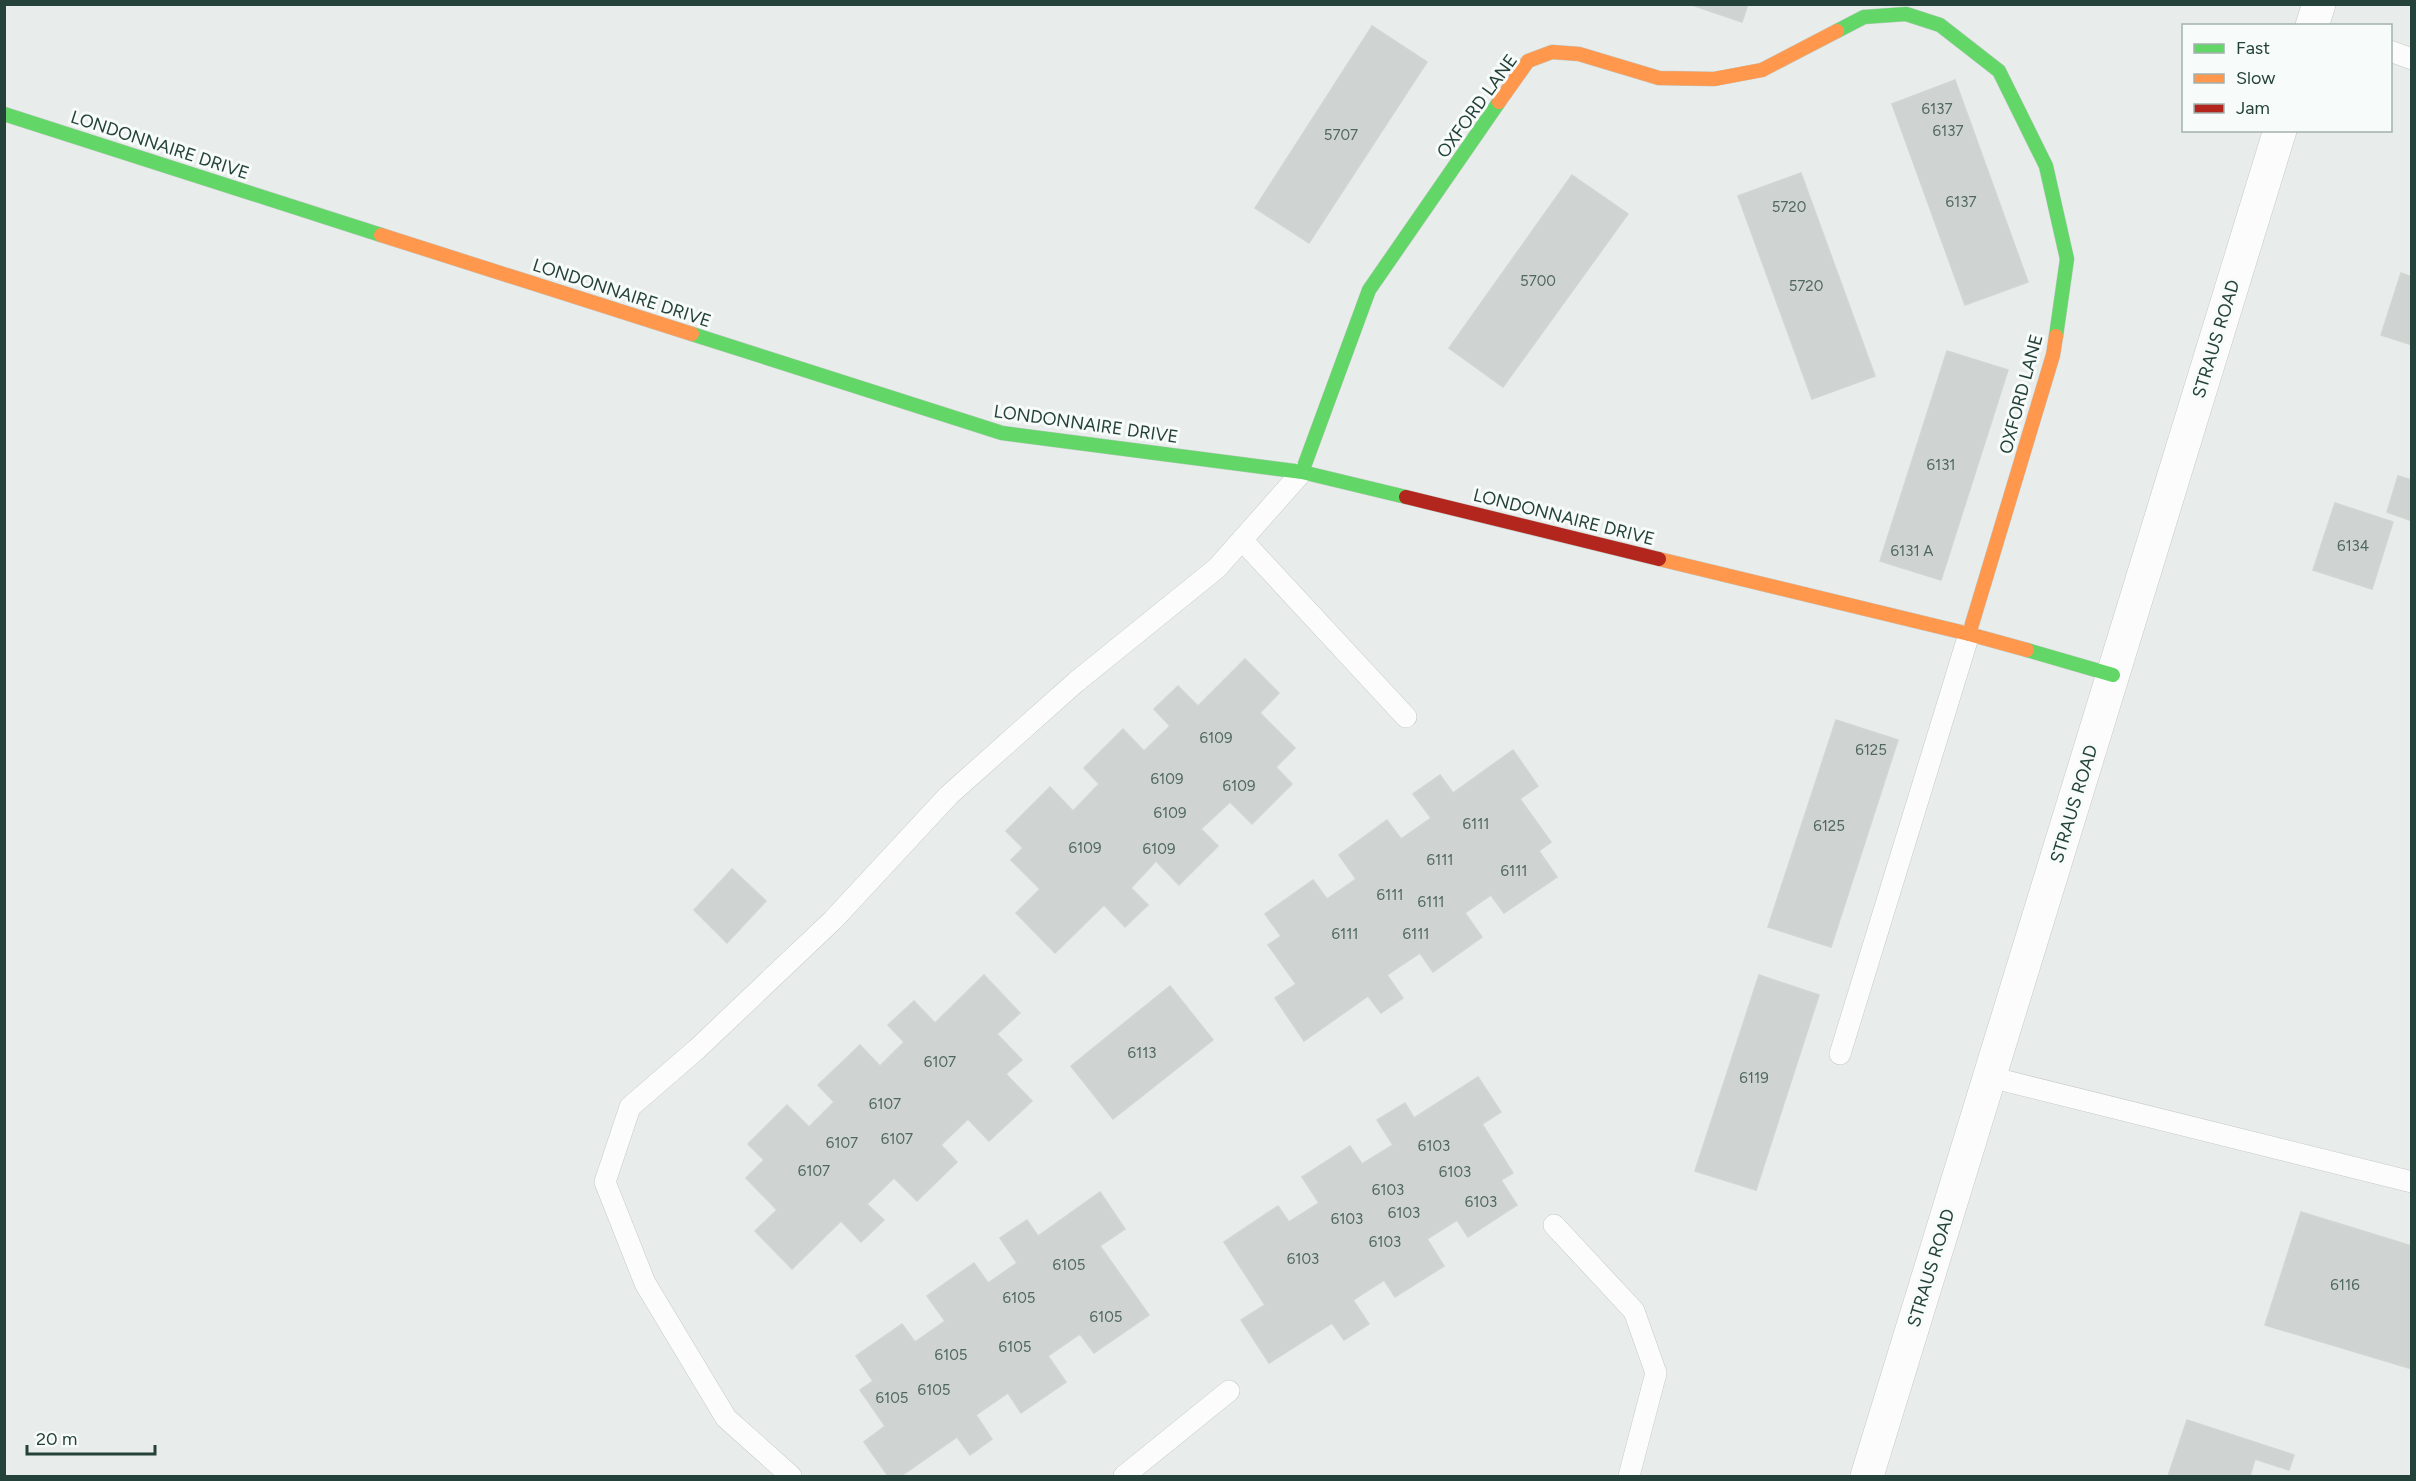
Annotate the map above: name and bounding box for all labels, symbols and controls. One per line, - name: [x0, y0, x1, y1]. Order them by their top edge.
- legend: [2182, 24, 2392, 132]
- text: Fast: [2236, 37, 2270, 59]
- street label: OXFORD LANE: [1432, 50, 1522, 162]
- text: Slow: [2236, 67, 2275, 89]
- text: Jam: [2236, 97, 2270, 119]
- house number: 6137: [1922, 100, 1952, 118]
- street label: LONDONNAIRE DRIVE: [68, 106, 252, 184]
- house number: 6137: [1933, 122, 1963, 140]
- house number: 5707: [1324, 126, 1358, 144]
- house number: 6137: [1946, 193, 1976, 211]
- house number: 5720: [1772, 198, 1806, 216]
- street label: LONDONNAIRE DRIVE: [530, 254, 714, 332]
- house number: 5700: [1520, 272, 1556, 290]
- house number: 5720: [1789, 277, 1823, 295]
- street label: STRAUS ROAD: [2188, 277, 2244, 401]
- street label: OXFORD LANE: [1994, 332, 2048, 456]
- street label: LONDONNAIRE DRIVE: [992, 400, 1180, 448]
- house number: 6131: [1926, 456, 1956, 474]
- street label: LONDONNAIRE DRIVE: [1471, 484, 1657, 550]
- house number: 6134: [2337, 537, 2369, 555]
- house number: 6131 A: [1891, 542, 1933, 560]
- house number: 6109: [1200, 729, 1232, 747]
- house number: 6125: [1855, 741, 1887, 759]
- street label: STRAUS ROAD: [2046, 742, 2102, 866]
- house number: 6109: [1151, 770, 1183, 788]
- house number: 6109: [1223, 777, 1255, 795]
- house number: 6109: [1154, 804, 1186, 822]
- house number: 6111: [1462, 815, 1490, 833]
- house number: 6125: [1813, 817, 1845, 835]
- house number: 6109: [1069, 839, 1101, 857]
- house number: 6109: [1143, 840, 1175, 858]
- house number: 6111: [1426, 851, 1454, 869]
- house number: 6111: [1500, 862, 1528, 880]
- house number: 6111: [1376, 886, 1404, 904]
- house number: 6111: [1417, 893, 1445, 911]
- house number: 6111: [1331, 925, 1359, 943]
- house number: 6111: [1402, 925, 1430, 943]
- house number: 6113: [1127, 1044, 1157, 1062]
- house number: 6107: [924, 1053, 956, 1071]
- house number: 6119: [1739, 1069, 1769, 1087]
- house number: 6107: [869, 1095, 901, 1113]
- house number: 6107: [881, 1130, 913, 1148]
- house number: 6107: [826, 1134, 858, 1152]
- house number: 6103: [1418, 1137, 1450, 1155]
- house number: 6107: [798, 1162, 830, 1180]
- house number: 6103: [1439, 1163, 1471, 1181]
- house number: 6103: [1372, 1181, 1404, 1199]
- house number: 6103: [1465, 1193, 1497, 1211]
- house number: 6103: [1388, 1204, 1420, 1222]
- street label: STRAUS ROAD: [1903, 1206, 1959, 1330]
- house number: 6103: [1331, 1210, 1363, 1228]
- house number: 6103: [1369, 1233, 1401, 1251]
- house number: 6103: [1287, 1250, 1319, 1268]
- house number: 6105: [1053, 1256, 1085, 1274]
- house number: 6116: [2330, 1276, 2360, 1294]
- house number: 6105: [1003, 1289, 1035, 1307]
- house number: 6105: [1090, 1308, 1122, 1326]
- house number: 6105: [999, 1338, 1031, 1356]
- house number: 6105: [935, 1346, 967, 1364]
- house number: 6105: [918, 1381, 950, 1399]
- house number: 6105: [876, 1389, 908, 1407]
- scale bar: [27, 1418, 154, 1456]
- text: 20 m: [36, 1428, 77, 1450]

